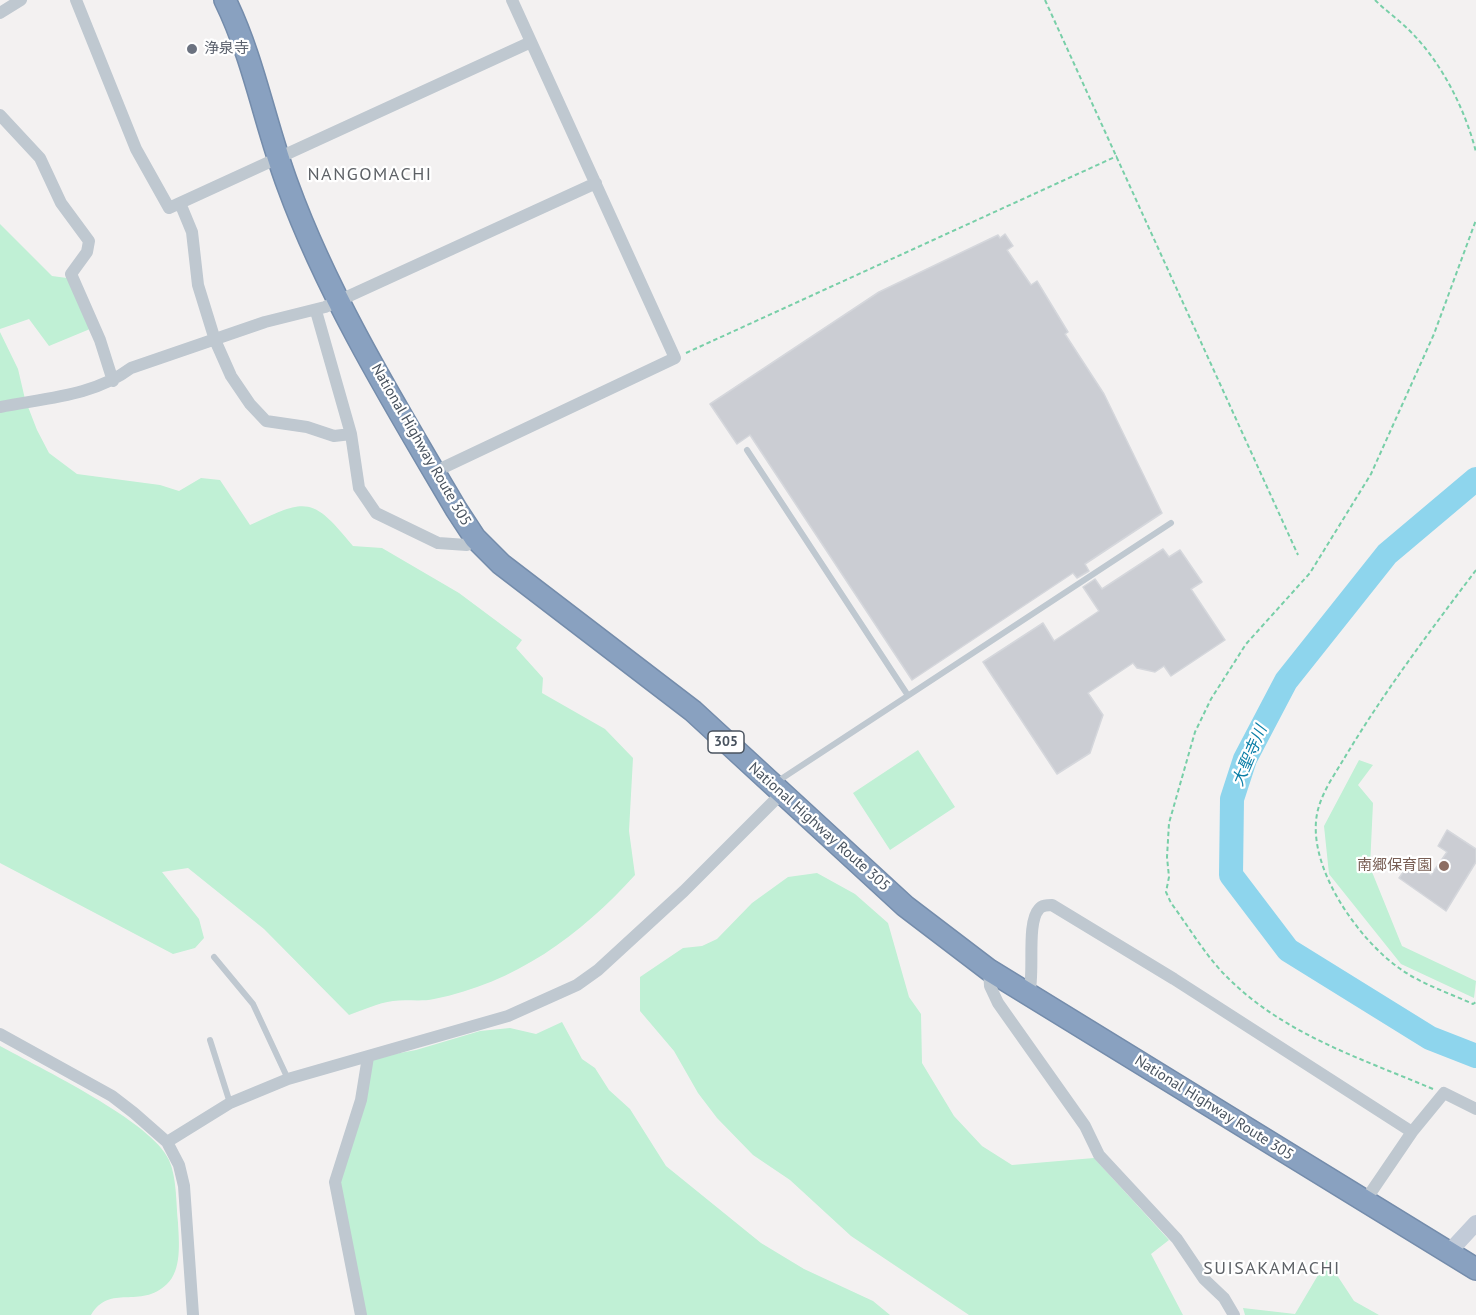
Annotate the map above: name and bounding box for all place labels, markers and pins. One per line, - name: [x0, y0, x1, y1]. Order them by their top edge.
- place label: 浄泉寺: [204, 40, 249, 58]
- marker: 浄泉寺: [185, 42, 199, 56]
- place label: 南郷保育園: [1357, 857, 1432, 875]
- marker: 南郷保育園: [1437, 859, 1451, 873]

